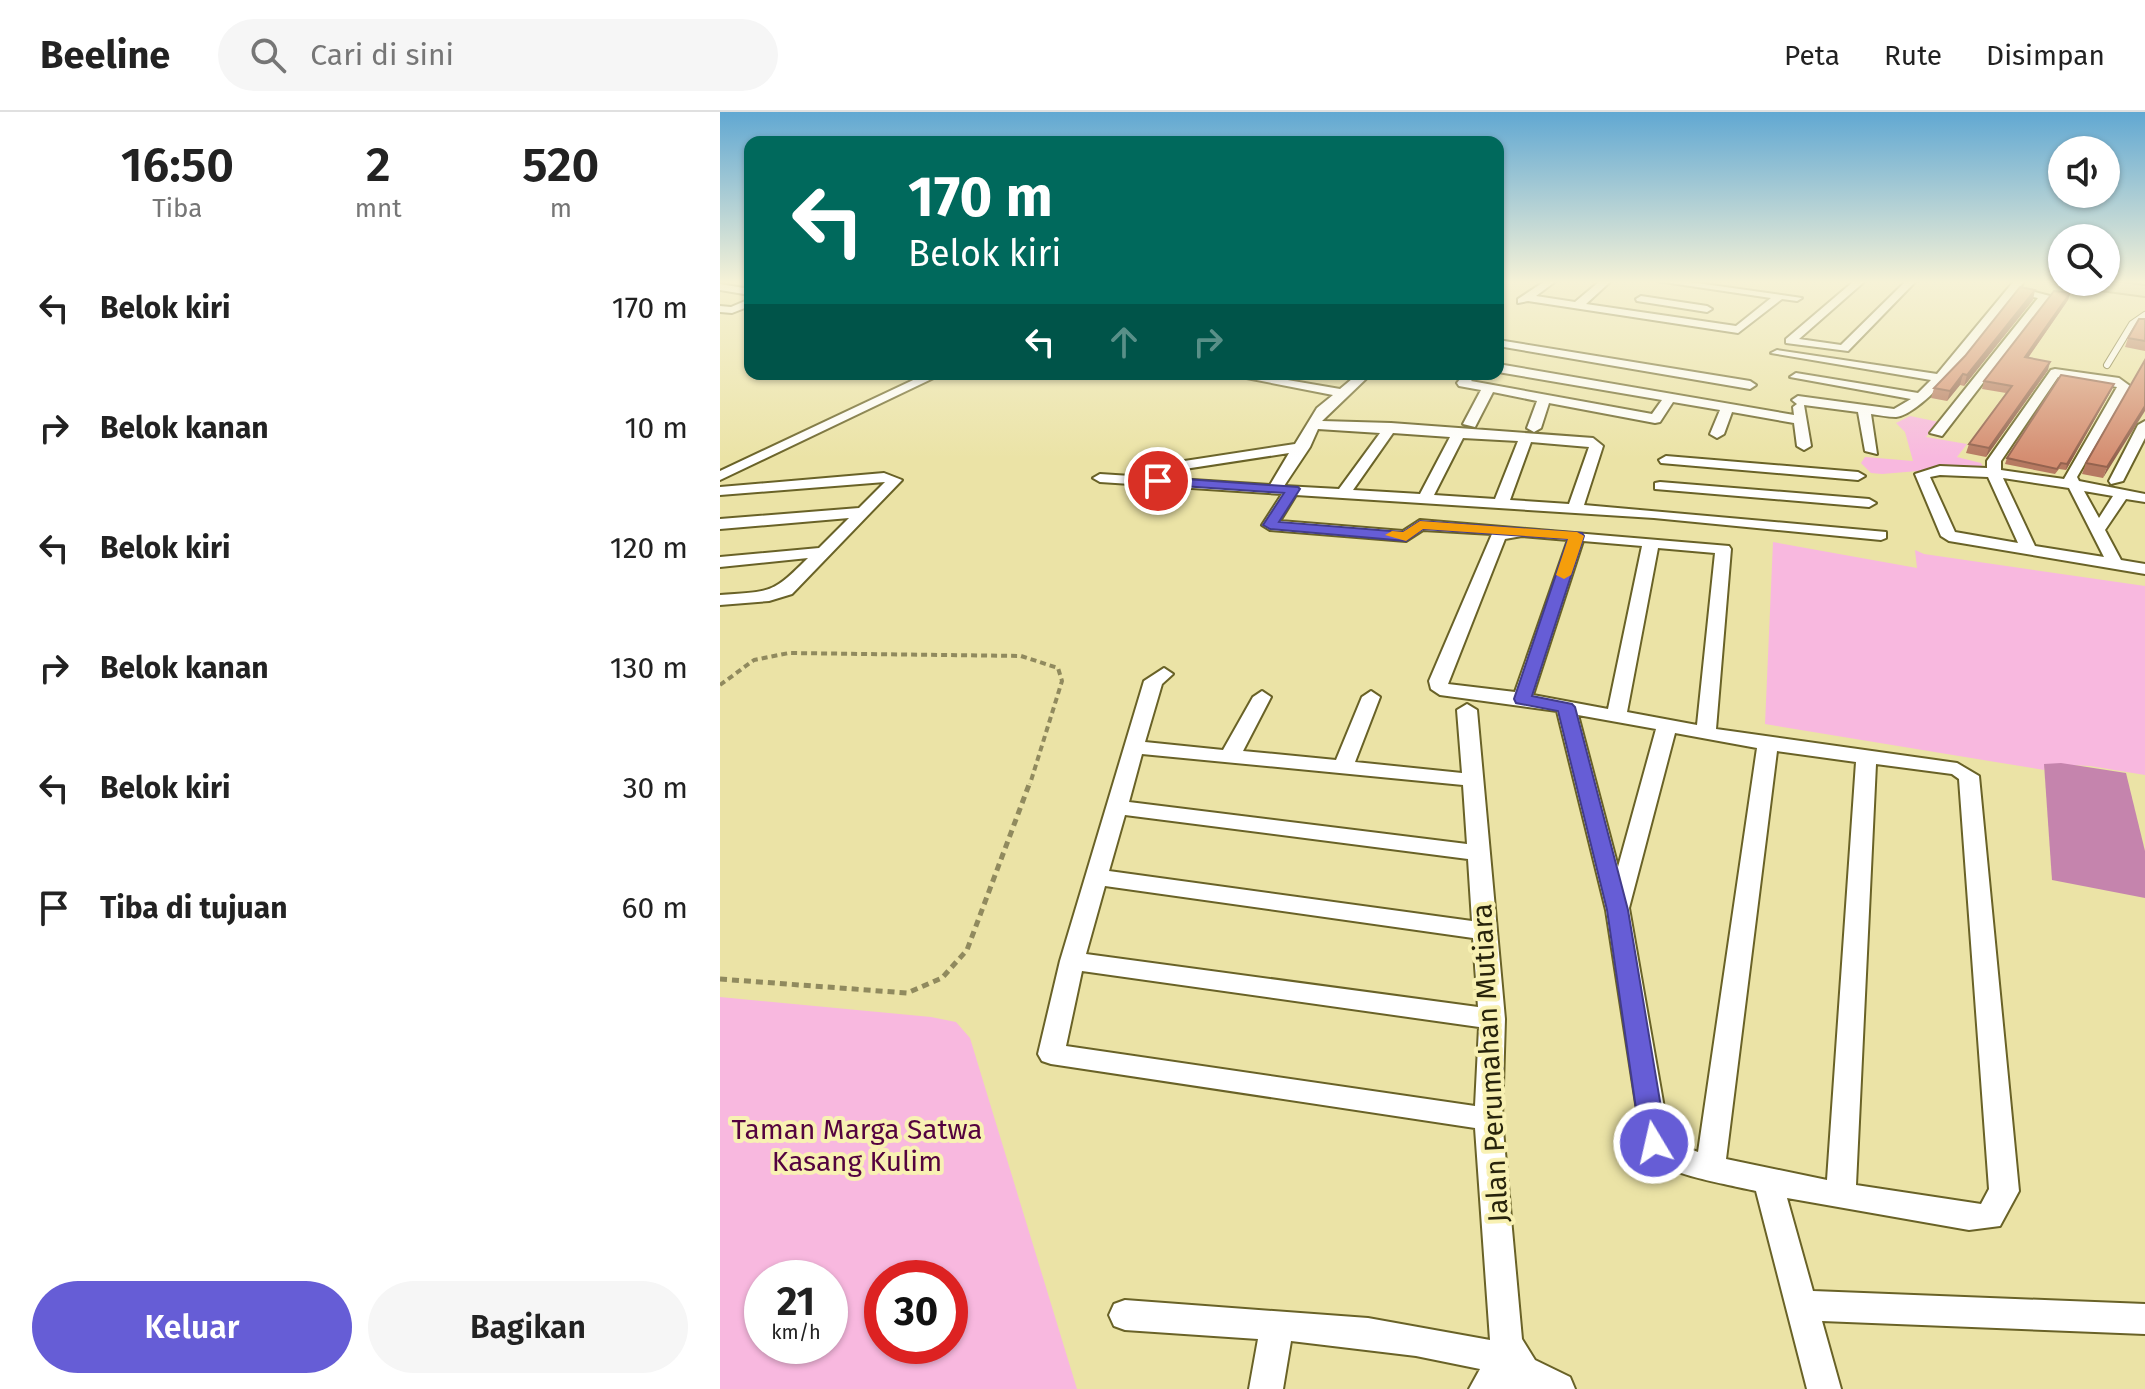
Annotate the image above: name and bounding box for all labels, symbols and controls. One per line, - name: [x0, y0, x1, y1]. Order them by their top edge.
- search box: [218, 19, 778, 91]
- text: Beeline: [40, 32, 170, 78]
- icon: search: [246, 33, 290, 77]
- text: Cari di sini: [310, 37, 454, 73]
- text: Peta: [1784, 39, 1840, 72]
- text: Rute: [1884, 39, 1942, 72]
- text: Disimpan: [1986, 39, 2105, 72]
- text: 16:50: [121, 136, 234, 194]
- text: 2: [366, 136, 391, 194]
- text: 520: [522, 136, 599, 194]
- map controls: [2048, 136, 2120, 296]
- button: sound: [2048, 136, 2120, 208]
- text: 170 m: [908, 164, 1053, 231]
- icon: left: [776, 168, 880, 272]
- text: Tiba: [152, 193, 202, 224]
- text: mnt: [355, 193, 402, 224]
- text: m: [550, 193, 572, 224]
- button: search: [2048, 224, 2120, 296]
- text: Belok kiri: [908, 232, 1062, 276]
- icon: left: [32, 286, 76, 330]
- text: Belok kiri: [100, 290, 231, 326]
- text: 170 m: [612, 290, 688, 326]
- icon: left: [1018, 320, 1062, 364]
- icon: ahead: [1102, 320, 1146, 364]
- icon: right: [1186, 320, 1230, 364]
- icon: right: [32, 406, 76, 450]
- text: Belok kanan: [100, 410, 269, 446]
- text: 10 m: [625, 410, 688, 446]
- pin: [1124, 447, 1192, 515]
- icon: arrive: [1136, 459, 1180, 503]
- icon: left: [32, 526, 76, 570]
- text: Belok kiri: [100, 530, 231, 566]
- text: 120 m: [610, 530, 688, 566]
- icon: right: [32, 646, 76, 690]
- text: Belok kanan: [100, 650, 269, 686]
- text: 130 m: [610, 650, 688, 686]
- icon: left: [32, 766, 76, 810]
- text: Belok kiri: [100, 770, 231, 806]
- text: 30 m: [623, 770, 688, 806]
- icon: arrive: [32, 886, 76, 930]
- text: Tiba di tujuan: [100, 890, 287, 926]
- text: 60 m: [622, 890, 688, 926]
- street label: Jalan Perumahan Mutiara: [1465, 903, 1515, 1223]
- position arrow: [1612, 1101, 1696, 1185]
- park label: Taman Marga Satwa Kasang Kulim: [731, 1113, 983, 1178]
- speed limit sign: 30: [864, 1260, 968, 1364]
- text: 21: [777, 1278, 815, 1326]
- button: Keluar: [32, 1281, 352, 1373]
- button: Bagikan: [368, 1281, 688, 1373]
- text: km/h: [771, 1320, 821, 1344]

